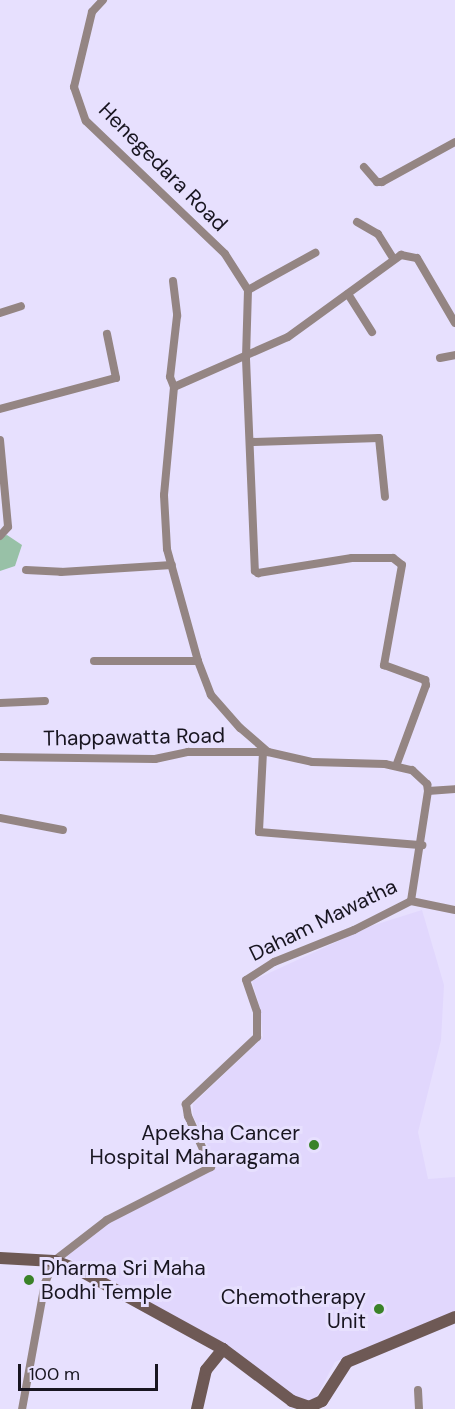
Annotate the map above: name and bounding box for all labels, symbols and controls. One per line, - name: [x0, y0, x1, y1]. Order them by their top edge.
- street label: Henegedara Road: [93, 97, 233, 237]
- street label: Thappawatta Road: [43, 723, 225, 751]
- street label: Daham Mawatha: [245, 873, 401, 967]
- place label: Apeksha Cancer Hospital Maharagama: [90, 1120, 300, 1170]
- marker: Apeksha Cancer Hospital Maharagama: [305, 1136, 323, 1154]
- place label: Dharma Sri Maha Bodhi Temple: [41, 1255, 206, 1305]
- marker: Dharma Sri Maha Bodhi Temple: [22, 1273, 36, 1287]
- place label: Chemotherapy Unit: [221, 1284, 366, 1334]
- marker: Chemotherapy Unit: [370, 1300, 388, 1318]
- scale bar: [21, 1352, 160, 1390]
- text: 100 m: [29, 1362, 80, 1386]

